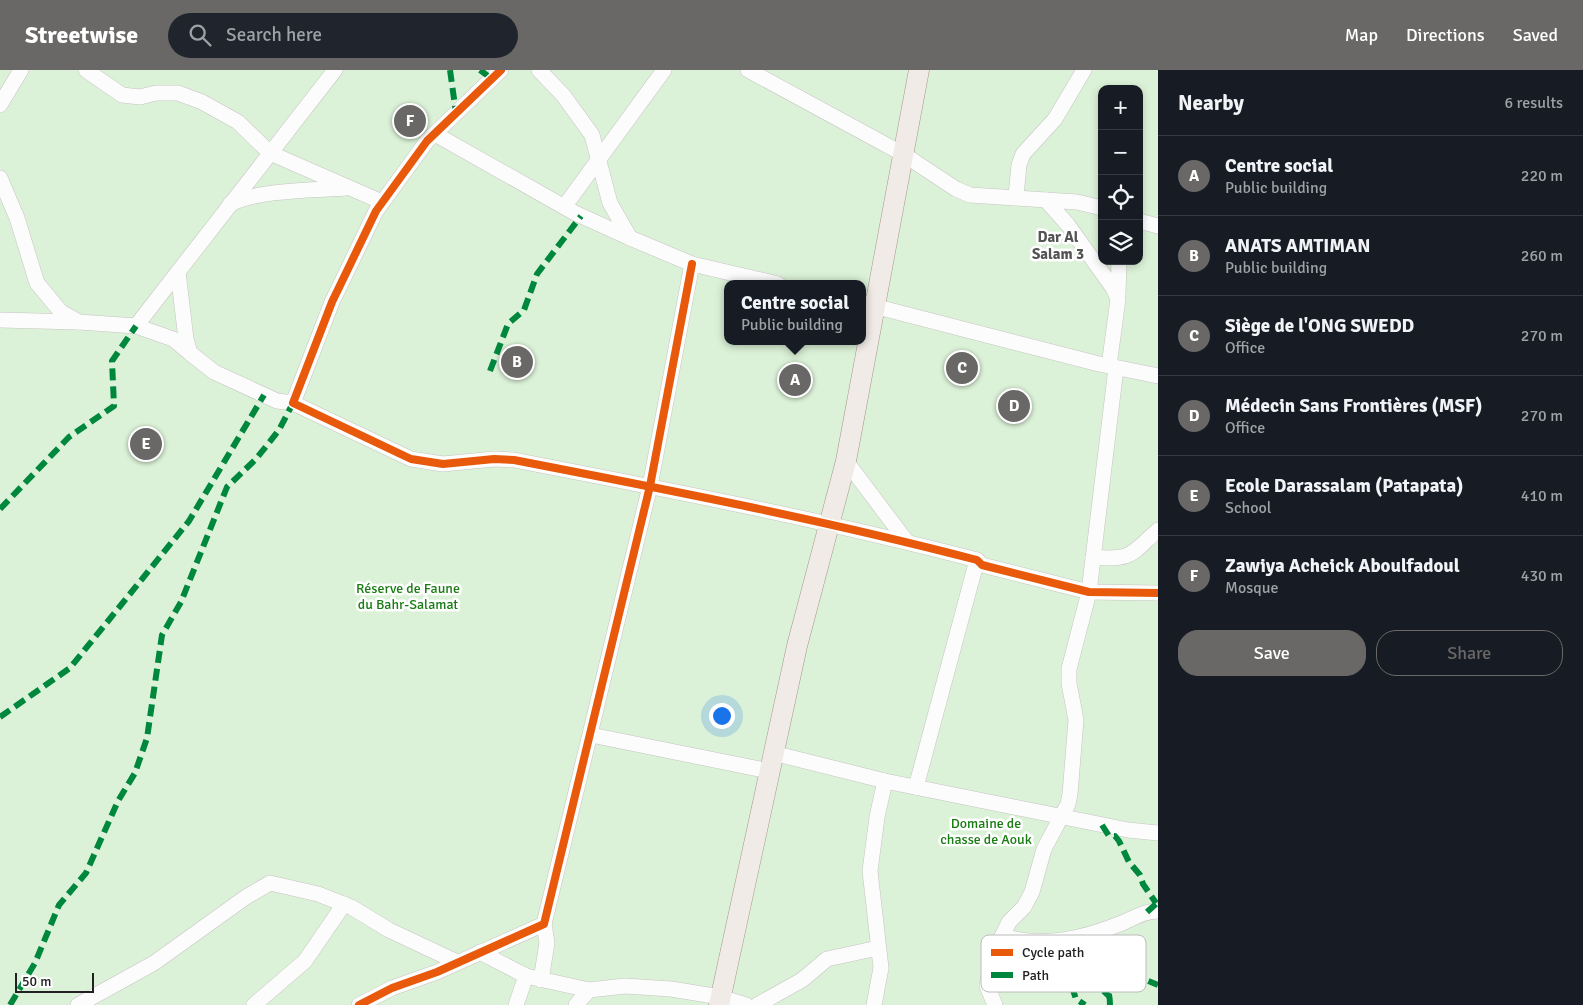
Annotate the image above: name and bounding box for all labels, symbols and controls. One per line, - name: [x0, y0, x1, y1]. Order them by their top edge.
- search box: [168, 13, 518, 58]
- text: Streetwise: [25, 20, 138, 50]
- icon: search: [186, 21, 214, 49]
- text: Search here: [226, 23, 322, 47]
- text: Map: [1345, 24, 1378, 46]
- text: Directions: [1406, 24, 1485, 46]
- text: Saved: [1513, 24, 1558, 46]
- map controls: [1098, 85, 1143, 265]
- button: +: [1098, 85, 1143, 130]
- text: Nearby: [1178, 90, 1244, 116]
- text: 6 results: [1504, 93, 1563, 113]
- pin: F: [394, 102, 426, 140]
- button: −: [1098, 130, 1143, 175]
- text: Centre social: [1225, 154, 1333, 178]
- text: A: [1189, 166, 1199, 186]
- text: 220 m: [1521, 166, 1563, 186]
- button: locate: [1098, 175, 1143, 220]
- text: Public building: [1225, 178, 1327, 198]
- button: layers: [1098, 220, 1143, 265]
- district label: Dar Al Salam 3: [1032, 228, 1084, 263]
- text: ANATS AMTIMAN: [1225, 234, 1370, 258]
- text: B: [1189, 246, 1199, 266]
- text: 260 m: [1521, 246, 1563, 266]
- text: Public building: [1225, 258, 1327, 278]
- popup: [724, 280, 866, 345]
- text: Centre social: [741, 291, 849, 315]
- text: Siège de l'ONG SWEDD: [1225, 314, 1414, 338]
- text: Public building: [741, 315, 843, 335]
- text: C: [1189, 326, 1199, 346]
- text: 270 m: [1521, 326, 1563, 346]
- text: Office: [1225, 338, 1265, 358]
- pin: B: [501, 343, 533, 381]
- pin: C: [946, 349, 978, 387]
- pin: A: [779, 361, 811, 399]
- pin: D: [998, 387, 1030, 425]
- text: Médecin Sans Frontières (MSF): [1225, 394, 1482, 418]
- text: D: [1189, 406, 1199, 426]
- text: 270 m: [1521, 406, 1563, 426]
- text: Office: [1225, 418, 1265, 438]
- pin: E: [130, 425, 162, 463]
- text: Ecole Darassalam (Patapata): [1225, 474, 1463, 498]
- text: E: [1189, 486, 1199, 506]
- text: 410 m: [1521, 486, 1563, 506]
- text: School: [1225, 498, 1271, 518]
- text: Zawiya Acheick Aboulfadoul: [1225, 554, 1460, 578]
- text: F: [1190, 566, 1198, 586]
- text: 430 m: [1521, 566, 1563, 586]
- text: Mosque: [1225, 578, 1278, 598]
- park label: Réserve de Faune du Bahr-Salamat: [356, 580, 460, 613]
- button: Save: [1178, 630, 1366, 676]
- button: Share: [1376, 630, 1563, 676]
- your location: [709, 703, 735, 729]
- park label: Domaine de chasse de Aouk: [940, 815, 1032, 848]
- legend: [981, 935, 1146, 992]
- text: Cycle path: [1022, 944, 1084, 961]
- text: Path: [1022, 967, 1049, 984]
- scale bar: [15, 970, 94, 993]
- text: 50 m: [22, 973, 51, 990]

